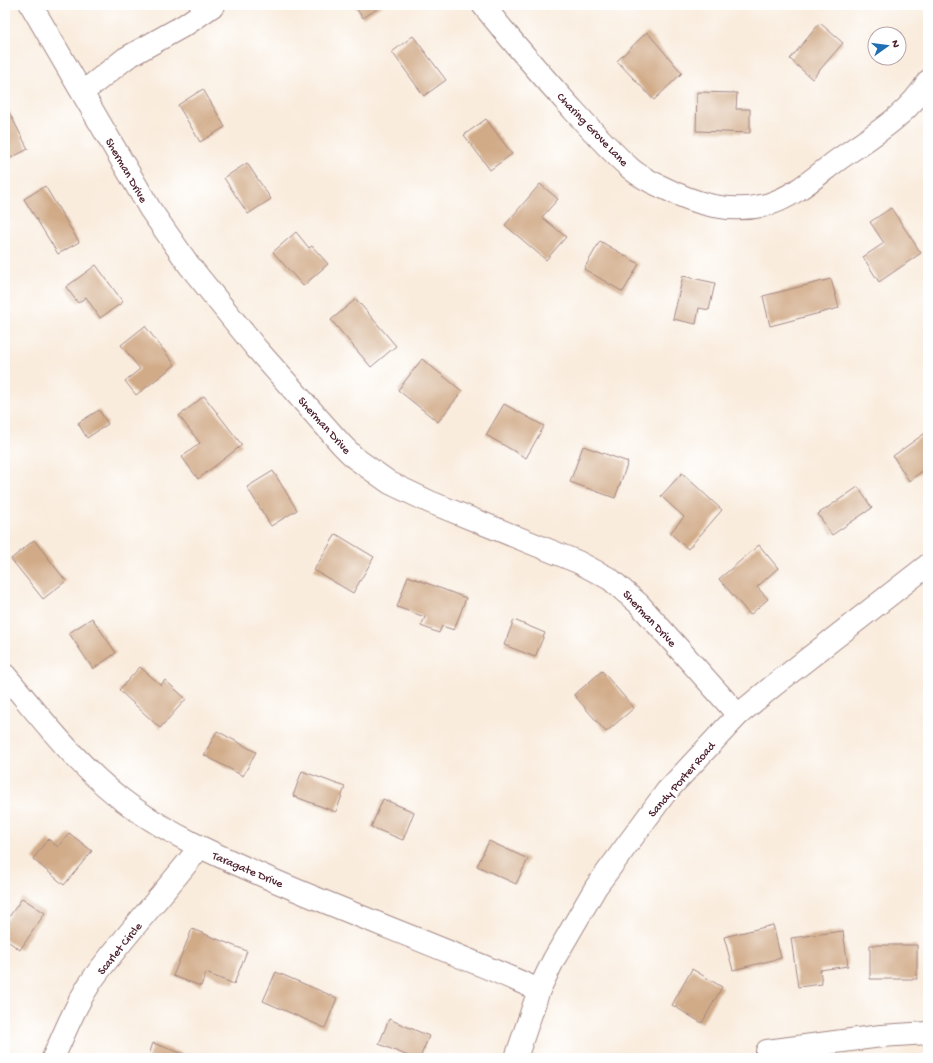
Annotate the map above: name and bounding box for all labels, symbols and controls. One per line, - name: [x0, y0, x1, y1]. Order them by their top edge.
- north arrow: [867, 26, 907, 66]
- text: N: [888, 39, 901, 49]
- street label: Charing Grove Lane: [553, 91, 631, 171]
- street label: Sherman Drive: [101, 136, 150, 207]
- street label: Sherman Drive: [294, 395, 353, 458]
- street label: Sherman Drive: [619, 588, 679, 651]
- street label: Sandy Porter Road: [646, 739, 720, 821]
- street label: Taragate Drive: [209, 849, 286, 892]
- street label: Scarlet Circle: [95, 920, 146, 978]

